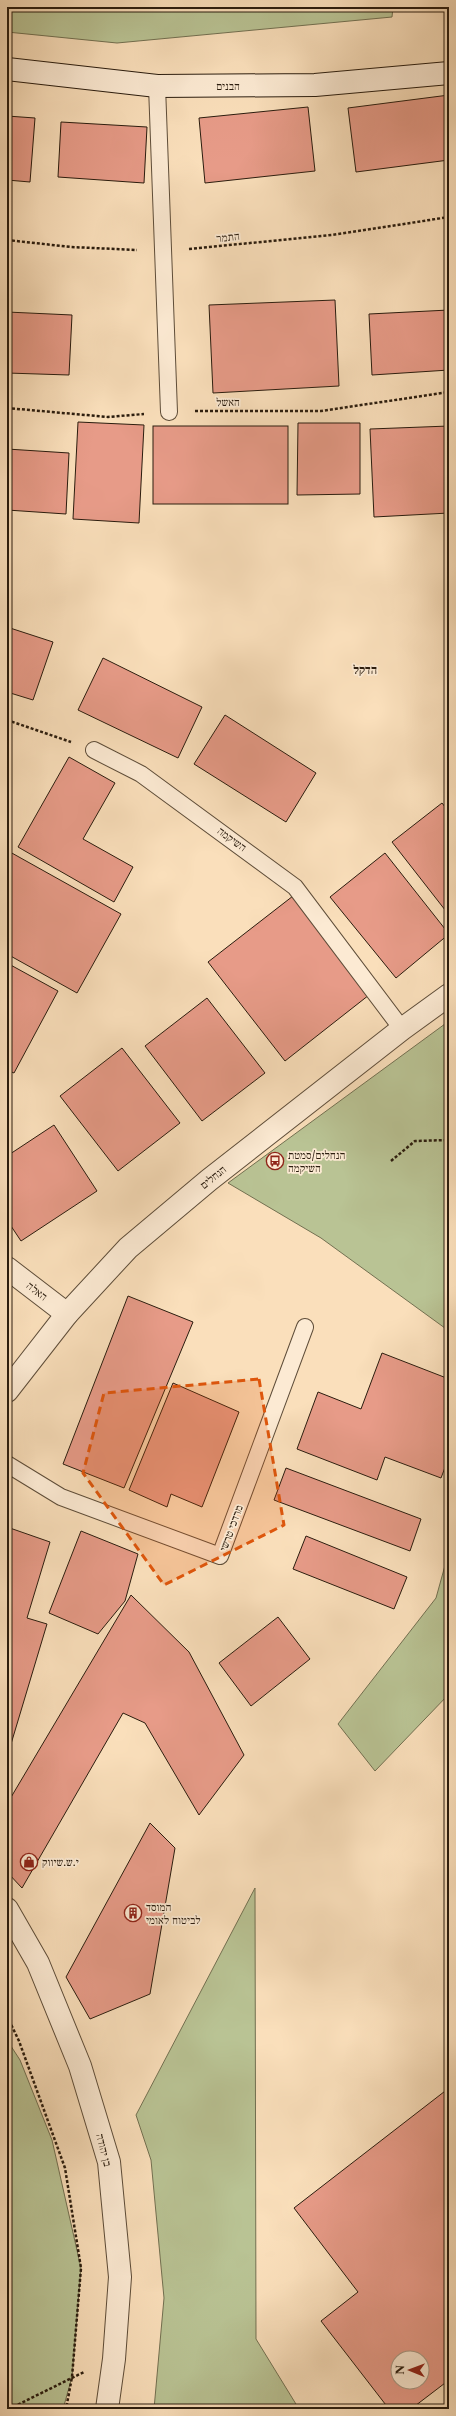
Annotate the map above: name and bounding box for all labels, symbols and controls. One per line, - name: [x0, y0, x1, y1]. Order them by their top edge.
- street label: הבנים: [216, 79, 240, 93]
- street label: התמר: [216, 229, 240, 245]
- street label: האשל: [216, 395, 240, 409]
- district label: הדקל: [353, 662, 377, 677]
- street label: השיקמה: [215, 824, 250, 854]
- place label: הנחלים/סמטת השיקמה: [288, 1148, 345, 1175]
- bus stop icon: הנחלים/סמטת השיקמה: [265, 1151, 285, 1171]
- street label: הנחלים: [197, 1162, 229, 1192]
- street label: האלה: [24, 1278, 50, 1304]
- street label: מרדכי טרשי: [216, 1503, 246, 1553]
- shop icon: י.ש.שיווק: [19, 1852, 39, 1872]
- place label: י.ש.שיווק: [42, 1855, 79, 1869]
- place label: המוסד לביטוח לאומי: [146, 1900, 201, 1927]
- building icon: המוסד לביטוח לאומי: [123, 1903, 143, 1923]
- street label: בן יהודה: [93, 2132, 115, 2168]
- north arrow: [390, 2350, 430, 2390]
- text: N: [393, 2364, 407, 2375]

